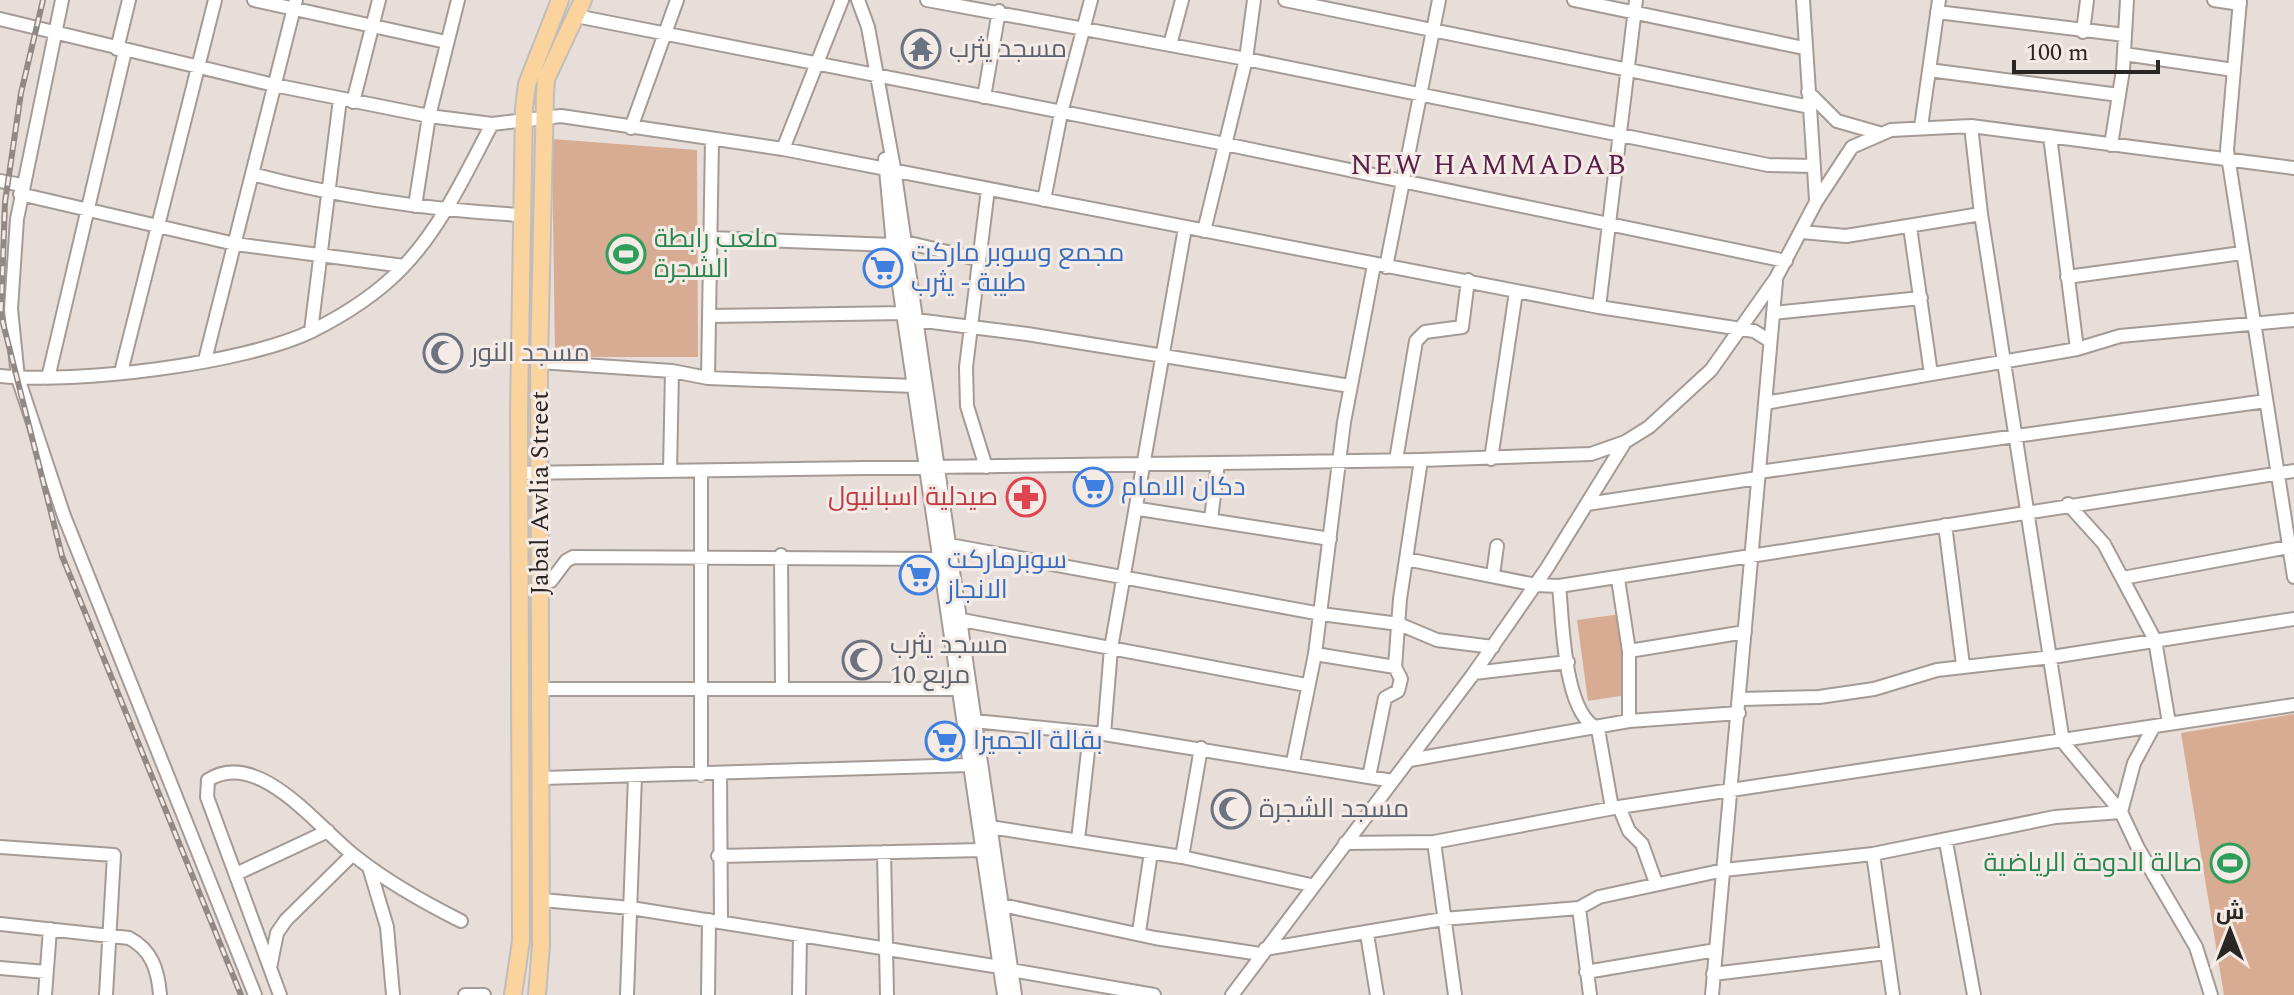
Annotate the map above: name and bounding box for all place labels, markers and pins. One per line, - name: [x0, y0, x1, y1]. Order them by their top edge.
- temple icon: مسجد يثرب: [900, 28, 942, 70]
- place label: مسجد يثرب: [949, 29, 1067, 69]
- place label: ملعب رابطة الشجرة: [654, 219, 778, 289]
- sports icon: ملعب رابطة الشجرة: [605, 233, 647, 275]
- place label: مجمع وسوبر ماركت طيبة - يثرب: [911, 233, 1124, 303]
- supermarket icon: مجمع وسوبر ماركت طيبة - يثرب: [862, 247, 904, 289]
- mosque icon: مسجد النور: [422, 332, 464, 374]
- place label: مسجد النور: [469, 333, 590, 373]
- supermarket icon: دكان الامام: [1072, 466, 1114, 508]
- place label: دكان الامام: [1121, 467, 1246, 507]
- pharmacy icon: صيدلية اسبانيول: [1005, 476, 1047, 518]
- place label: صيدلية اسبانيول: [828, 477, 998, 517]
- place label: سوبرماركت الانجاز: [945, 540, 1067, 610]
- supermarket icon: سوبرماركت الانجاز: [898, 554, 940, 596]
- place label: مسجد يثرب مربع 10: [890, 625, 1008, 695]
- mosque icon: مسجد يثرب مربع 10: [841, 639, 883, 681]
- supermarket icon: بقالة الجميرا: [924, 720, 966, 762]
- place label: بقالة الجميرا: [973, 721, 1103, 761]
- mosque icon: مسجد الشجرة: [1210, 788, 1252, 830]
- place label: مسجد الشجرة: [1259, 789, 1409, 829]
- sports icon: صالة الدوحة الرياضية: [2209, 842, 2251, 884]
- place label: صالة الدوحة الرياضية: [1984, 843, 2202, 883]

